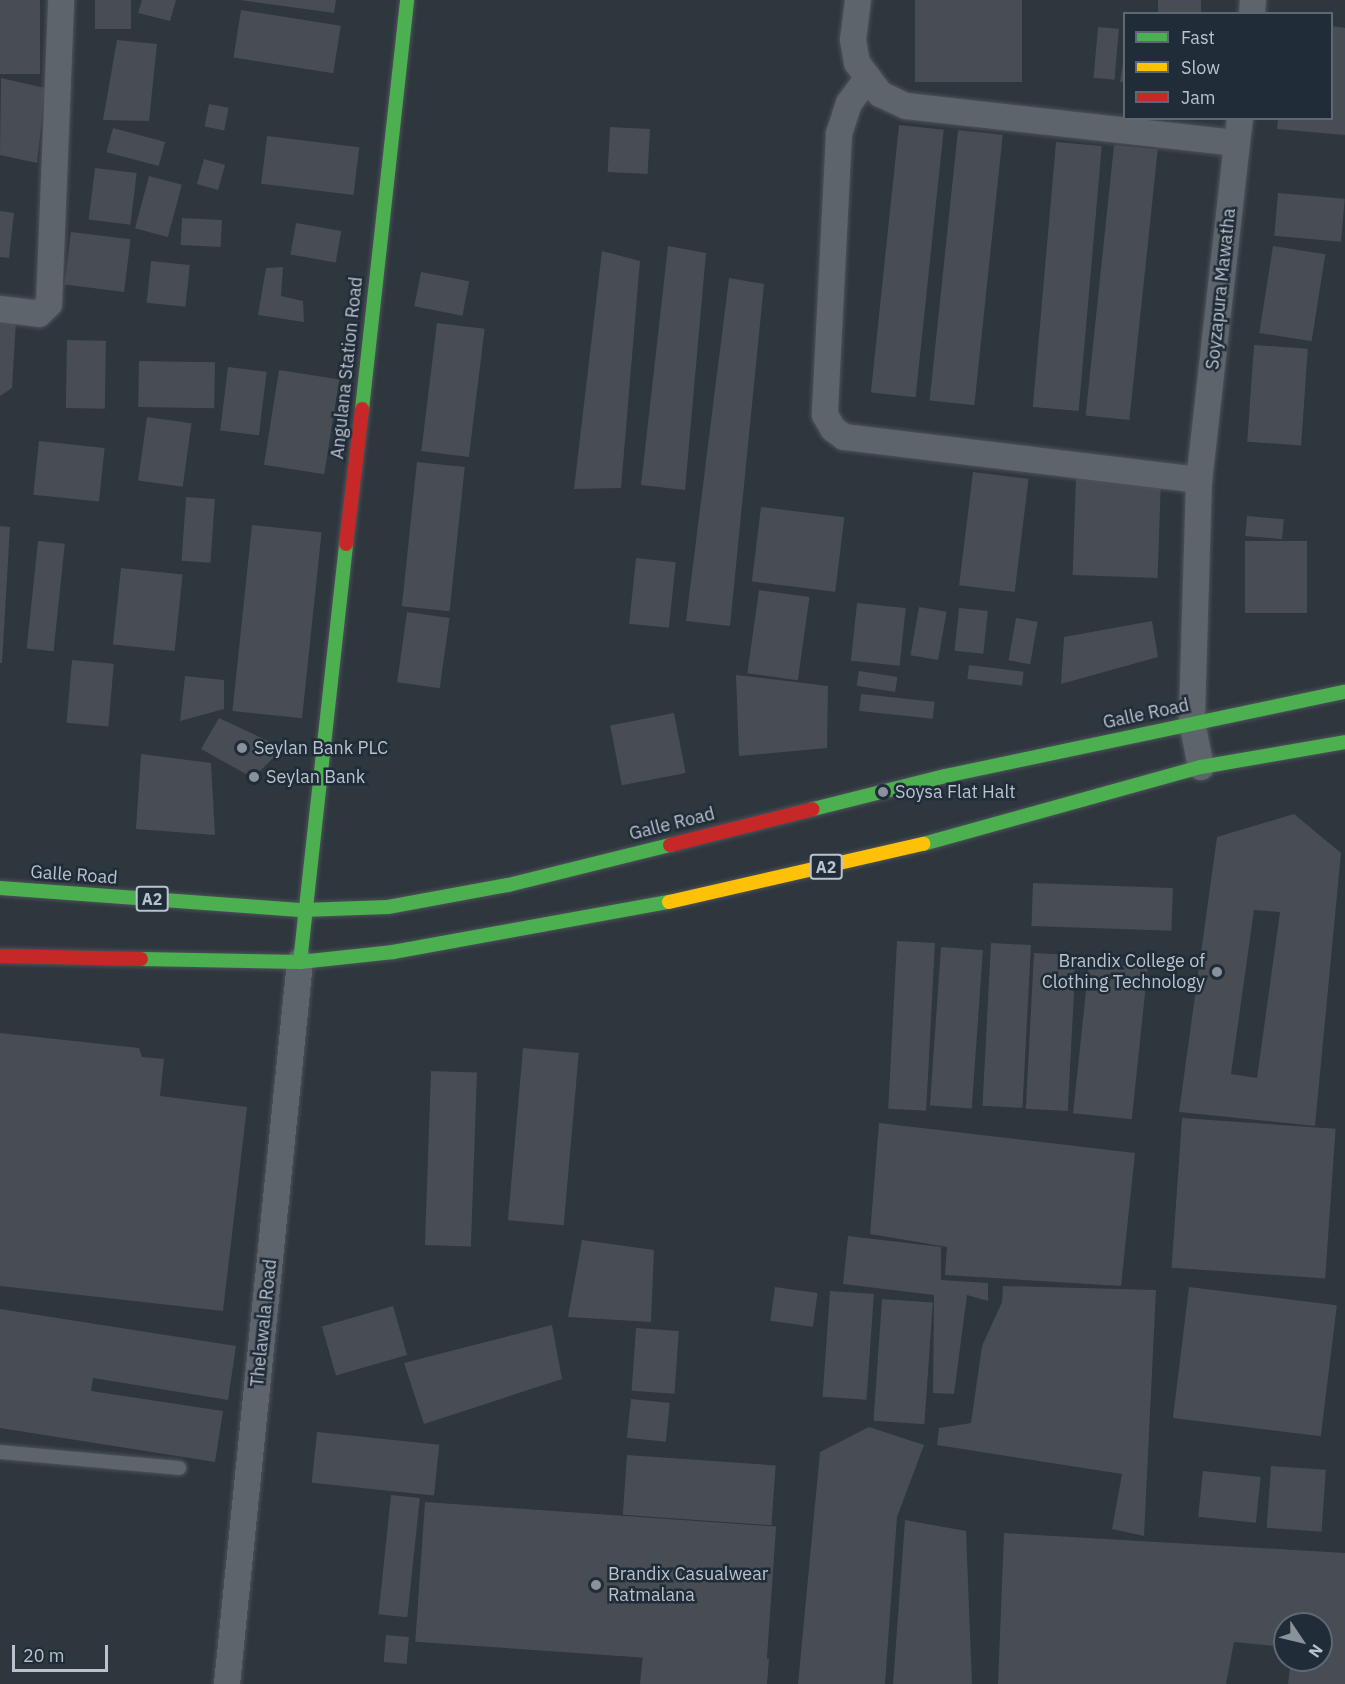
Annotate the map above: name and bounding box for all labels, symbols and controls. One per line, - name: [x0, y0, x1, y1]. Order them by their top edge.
- legend: [1123, 12, 1333, 120]
- text: Fast: [1181, 26, 1215, 49]
- text: Slow: [1181, 56, 1220, 79]
- text: Jam: [1181, 86, 1216, 109]
- street label: Soyzapura Mawatha: [1202, 207, 1240, 371]
- street label: Angulana Station Road: [327, 276, 367, 460]
- street label: Galle Road: [1101, 694, 1191, 734]
- place label: Seylan Bank PLC: [254, 737, 388, 759]
- marker: Seylan Bank PLC: [235, 741, 249, 755]
- place label: Seylan Bank: [266, 766, 365, 788]
- marker: Seylan Bank: [247, 770, 261, 784]
- place label: Soysa Flat Halt: [895, 781, 1016, 803]
- marker: Soysa Flat Halt: [876, 785, 890, 799]
- street label: Galle Road: [627, 803, 717, 845]
- road number: A2: [810, 854, 842, 880]
- street label: Galle Road: [30, 861, 118, 889]
- road number: A2: [136, 886, 168, 912]
- place label: Brandix College of Clothing Technology: [1042, 951, 1205, 994]
- marker: Brandix College of Clothing Technology: [1210, 965, 1224, 979]
- street label: Thelawala Road: [247, 1258, 281, 1388]
- place label: Brandix Casualwear Ratmalana: [608, 1564, 768, 1606]
- marker: Brandix Casualwear Ratmalana: [589, 1578, 603, 1592]
- north arrow: [1273, 1612, 1333, 1672]
- scale bar: [15, 1633, 111, 1671]
- text: N: [1305, 1641, 1328, 1662]
- text: 20 m: [23, 1644, 65, 1667]

